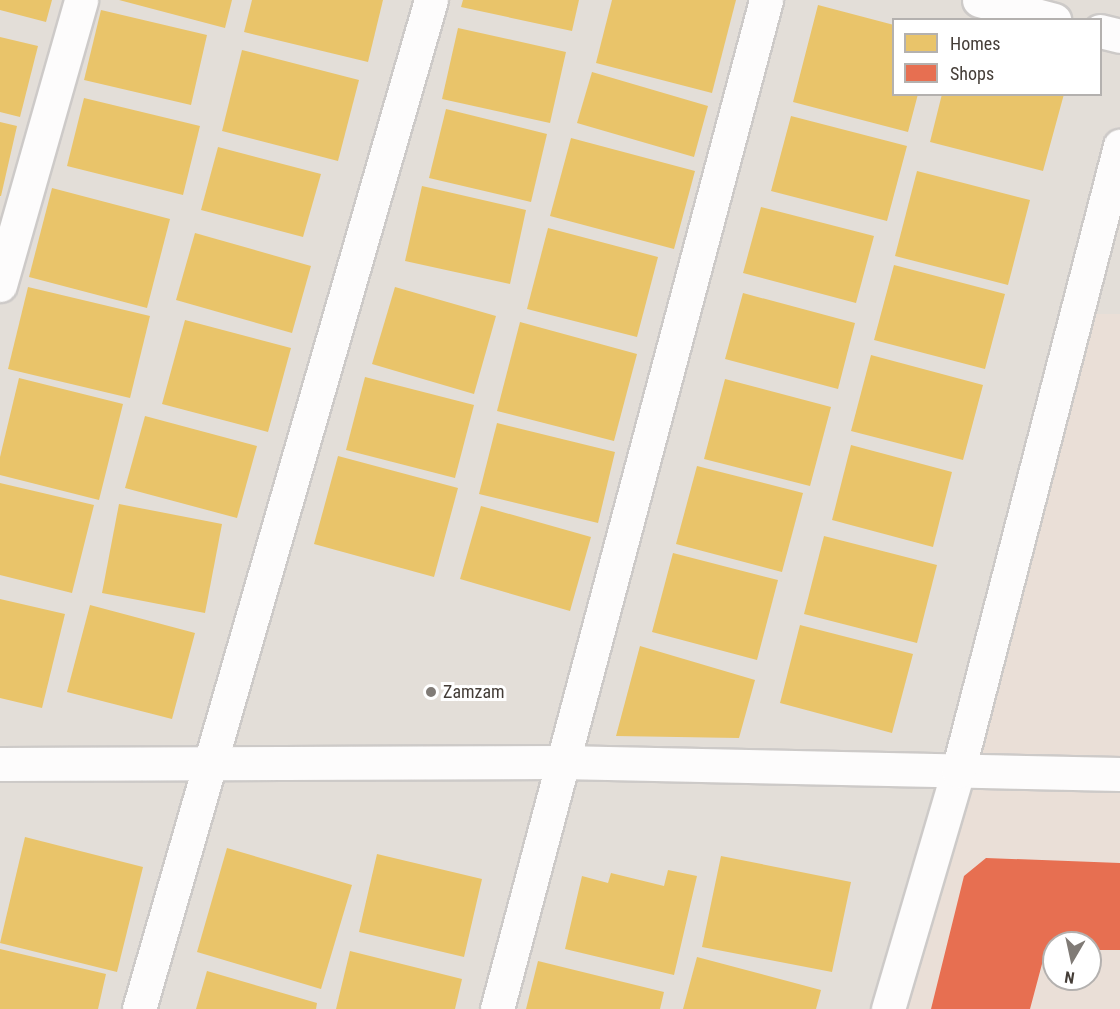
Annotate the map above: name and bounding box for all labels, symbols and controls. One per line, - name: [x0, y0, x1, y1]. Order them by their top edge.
- legend: [892, 18, 1102, 96]
- text: Homes: [950, 33, 1000, 54]
- text: Shops: [950, 63, 994, 84]
- place label: Zamzam: [443, 681, 505, 703]
- marker: Zamzam: [424, 685, 438, 699]
- north arrow: [1042, 931, 1102, 991]
- text: N: [1063, 967, 1076, 987]

